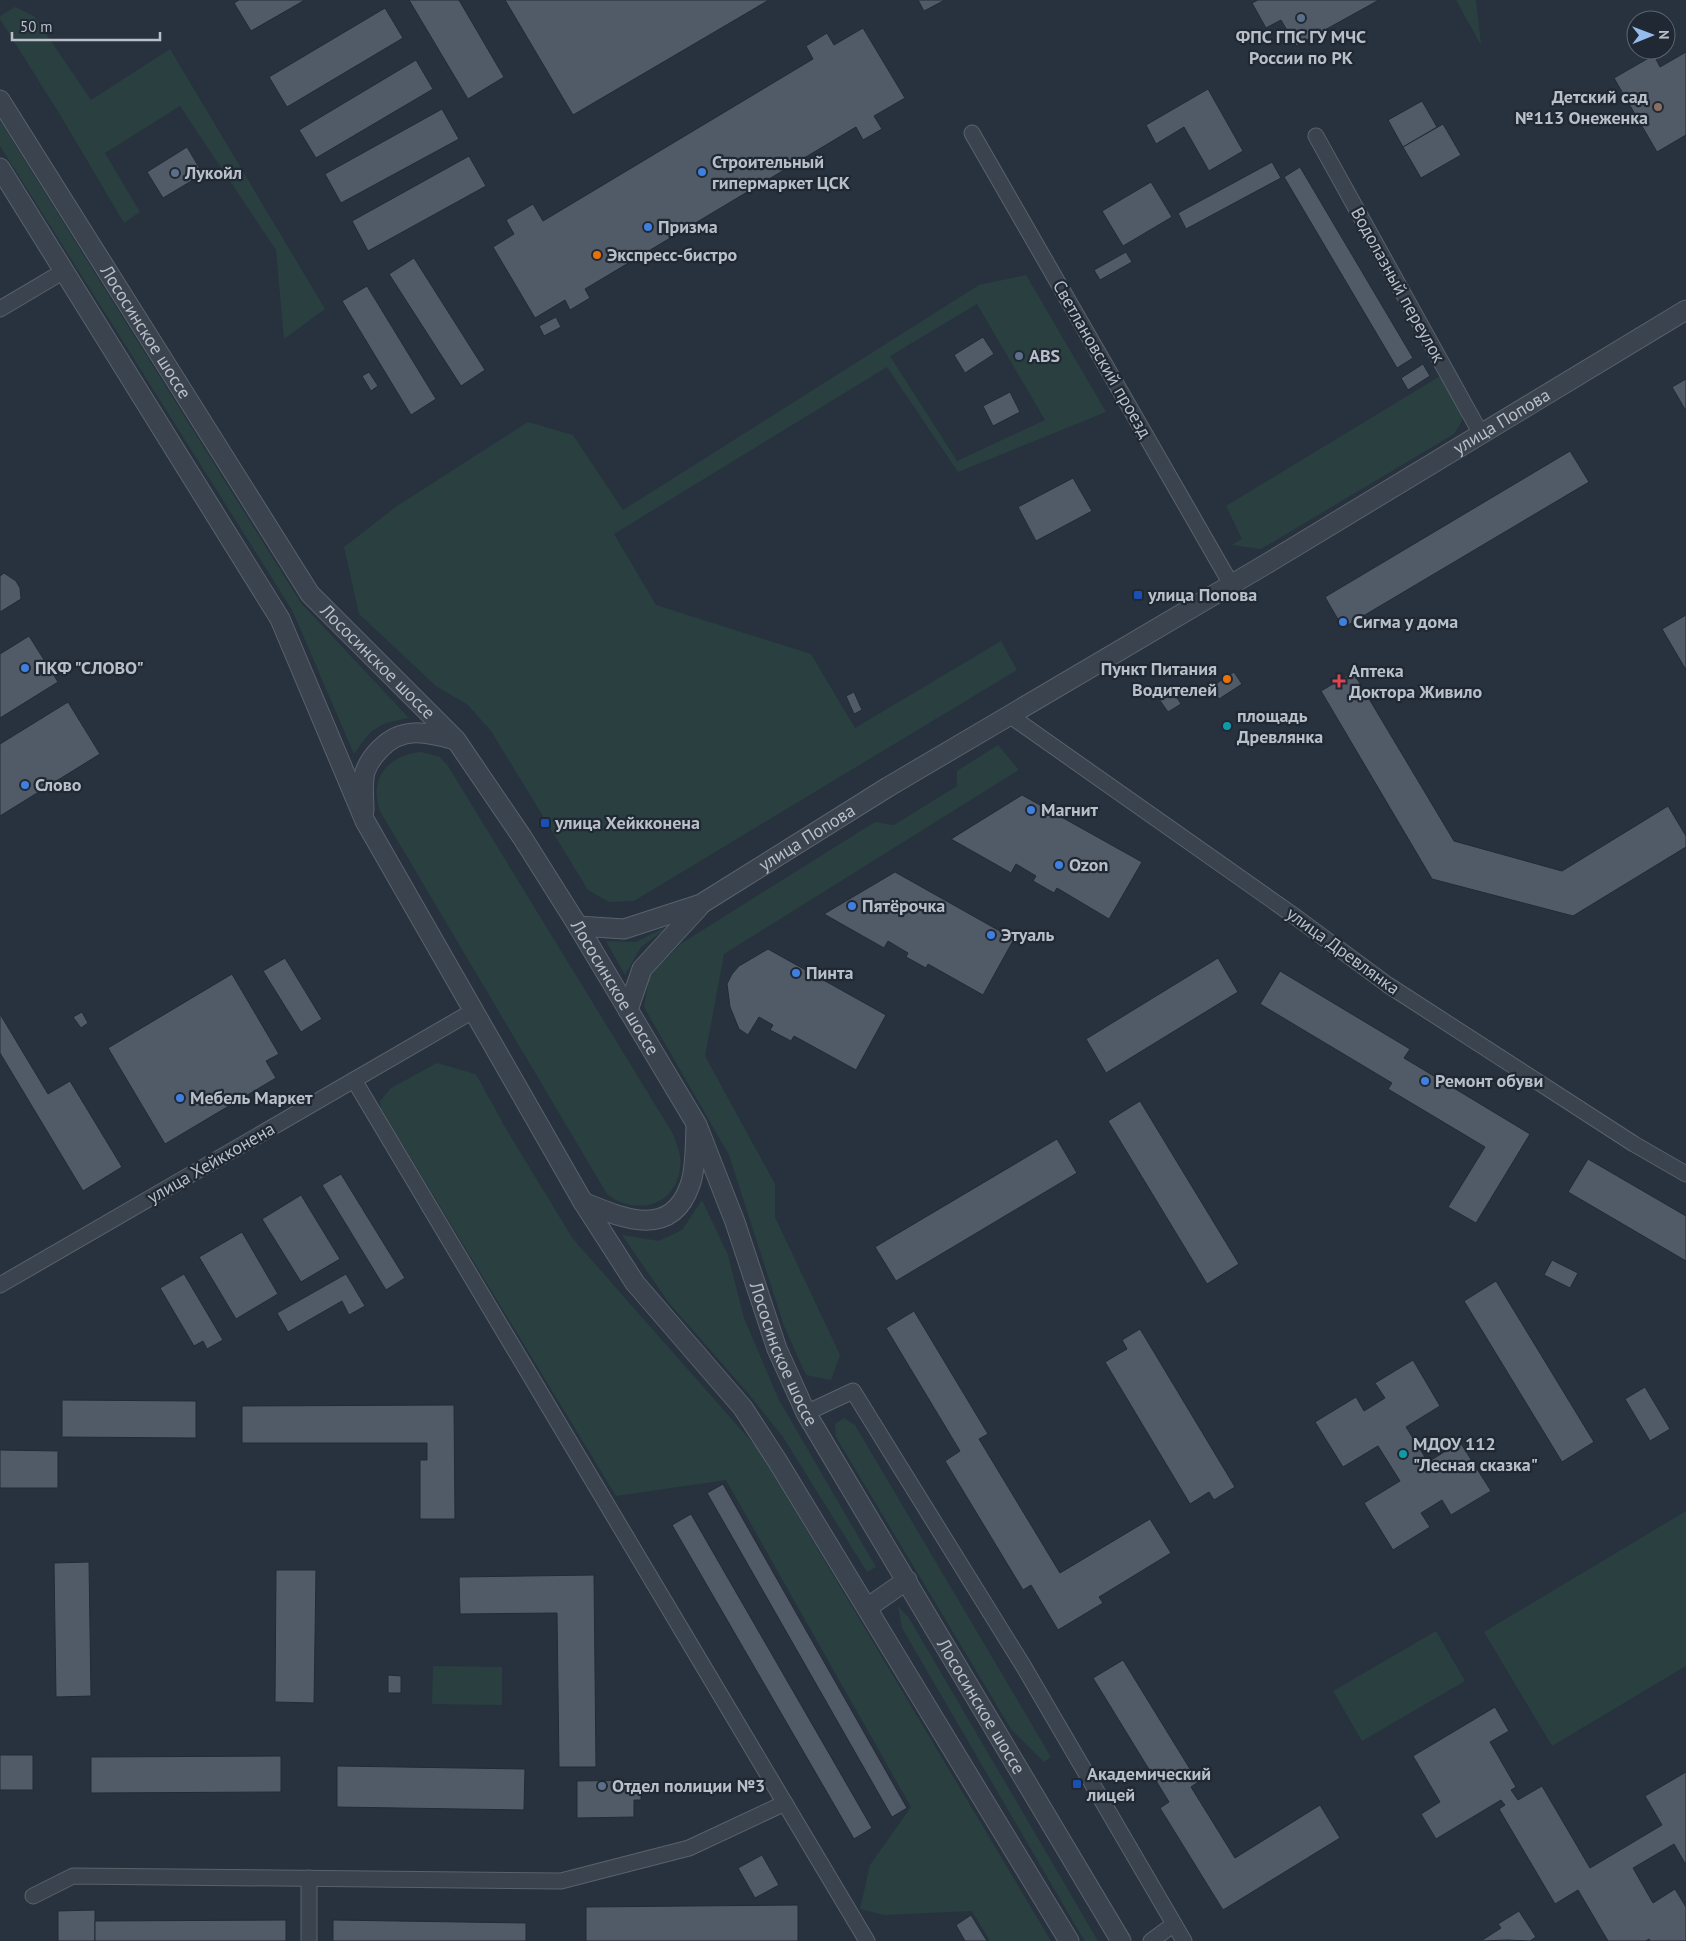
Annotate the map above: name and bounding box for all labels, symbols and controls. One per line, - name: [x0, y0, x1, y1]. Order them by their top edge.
- scale bar: [12, 10, 160, 42]
- north arrow: [1626, 10, 1676, 60]
- marker: ФПС ГПС ГУ МЧС России по РК: [1295, 12, 1307, 24]
- text: 50 m: [20, 17, 53, 36]
- place label: ФПС ГПС ГУ МЧС России по РК: [1236, 25, 1366, 69]
- text: N: [1655, 30, 1673, 40]
- place label: Детский сад №113 Онеженка: [1515, 85, 1648, 129]
- marker: Детский сад №113 Онеженка: [1652, 101, 1664, 113]
- place label: Строительный гипермаркет ЦСК: [712, 150, 850, 194]
- place label: Лукойл: [184, 161, 242, 184]
- marker: Строительный гипермаркет ЦСК: [696, 166, 708, 178]
- marker: Лукойл: [169, 167, 181, 179]
- street label: Водолазный переулок: [1346, 203, 1451, 367]
- place label: Призма: [658, 215, 718, 238]
- marker: Призма: [642, 221, 654, 233]
- place label: Экспресс-бистро: [607, 243, 738, 266]
- marker: Экспресс-бистро: [591, 249, 603, 261]
- street label: Лососинское шоссе: [95, 260, 197, 403]
- street label: Светлановский проезд: [1048, 276, 1157, 442]
- place label: ABS: [1029, 344, 1060, 367]
- marker: ABS: [1013, 350, 1025, 362]
- street label: улица Попова: [1449, 383, 1554, 459]
- place label: улица Попова: [1147, 583, 1257, 606]
- marker: улица Попова: [1132, 589, 1144, 601]
- street label: Лососинское шоссе: [315, 598, 441, 724]
- place label: Сигма у дома: [1353, 610, 1458, 633]
- marker: Сигма у дома: [1337, 616, 1349, 628]
- place label: ПКФ "СЛОВО": [35, 656, 144, 679]
- place label: Пункт Питания Водителей: [1101, 657, 1217, 701]
- place label: Аптека Доктора Живило: [1349, 659, 1483, 703]
- marker: ПКФ "СЛОВО": [19, 662, 31, 674]
- marker: Пункт Питания Водителей: [1221, 673, 1233, 685]
- marker: Аптека Доктора Живило: [1333, 675, 1345, 687]
- place label: площадь Древлянка: [1237, 704, 1323, 748]
- marker: площадь Древлянка: [1221, 720, 1233, 732]
- place label: Слово: [35, 773, 82, 796]
- marker: Слово: [19, 779, 31, 791]
- place label: Магнит: [1041, 798, 1099, 821]
- street label: улица Попова: [754, 799, 859, 876]
- marker: Магнит: [1025, 804, 1037, 816]
- place label: улица Хейкконена: [554, 811, 700, 834]
- marker: улица Хейкконена: [539, 817, 551, 829]
- place label: Ozon: [1069, 853, 1108, 876]
- marker: Ozon: [1053, 859, 1065, 871]
- place label: Пятёрочка: [862, 894, 945, 917]
- marker: Пятёрочка: [846, 900, 858, 912]
- street label: улица Древлянка: [1282, 902, 1405, 1000]
- street label: Лососинское шоссе: [565, 915, 665, 1059]
- place label: Этуаль: [1001, 923, 1054, 946]
- marker: Этуаль: [985, 929, 997, 941]
- place label: Пинта: [806, 961, 854, 984]
- marker: Пинта: [790, 967, 802, 979]
- place label: Ремонт обуви: [1435, 1069, 1543, 1092]
- marker: Ремонт обуви: [1419, 1075, 1431, 1087]
- place label: Мебель Маркет: [190, 1086, 313, 1109]
- marker: Мебель Маркет: [174, 1092, 186, 1104]
- street label: улица Хейкконена: [143, 1117, 279, 1208]
- street label: Лососинское шоссе: [744, 1278, 823, 1430]
- place label: МДОУ 112 "Лесная сказка": [1413, 1432, 1538, 1476]
- marker: МДОУ 112 "Лесная сказка": [1397, 1448, 1409, 1460]
- street label: Лососинское шоссе: [932, 1634, 1031, 1778]
- place label: Академический лицей: [1086, 1762, 1211, 1806]
- place label: Отдел полиции №3: [612, 1774, 765, 1797]
- marker: Академический лицей: [1071, 1778, 1083, 1790]
- marker: Отдел полиции №3: [596, 1780, 608, 1792]

